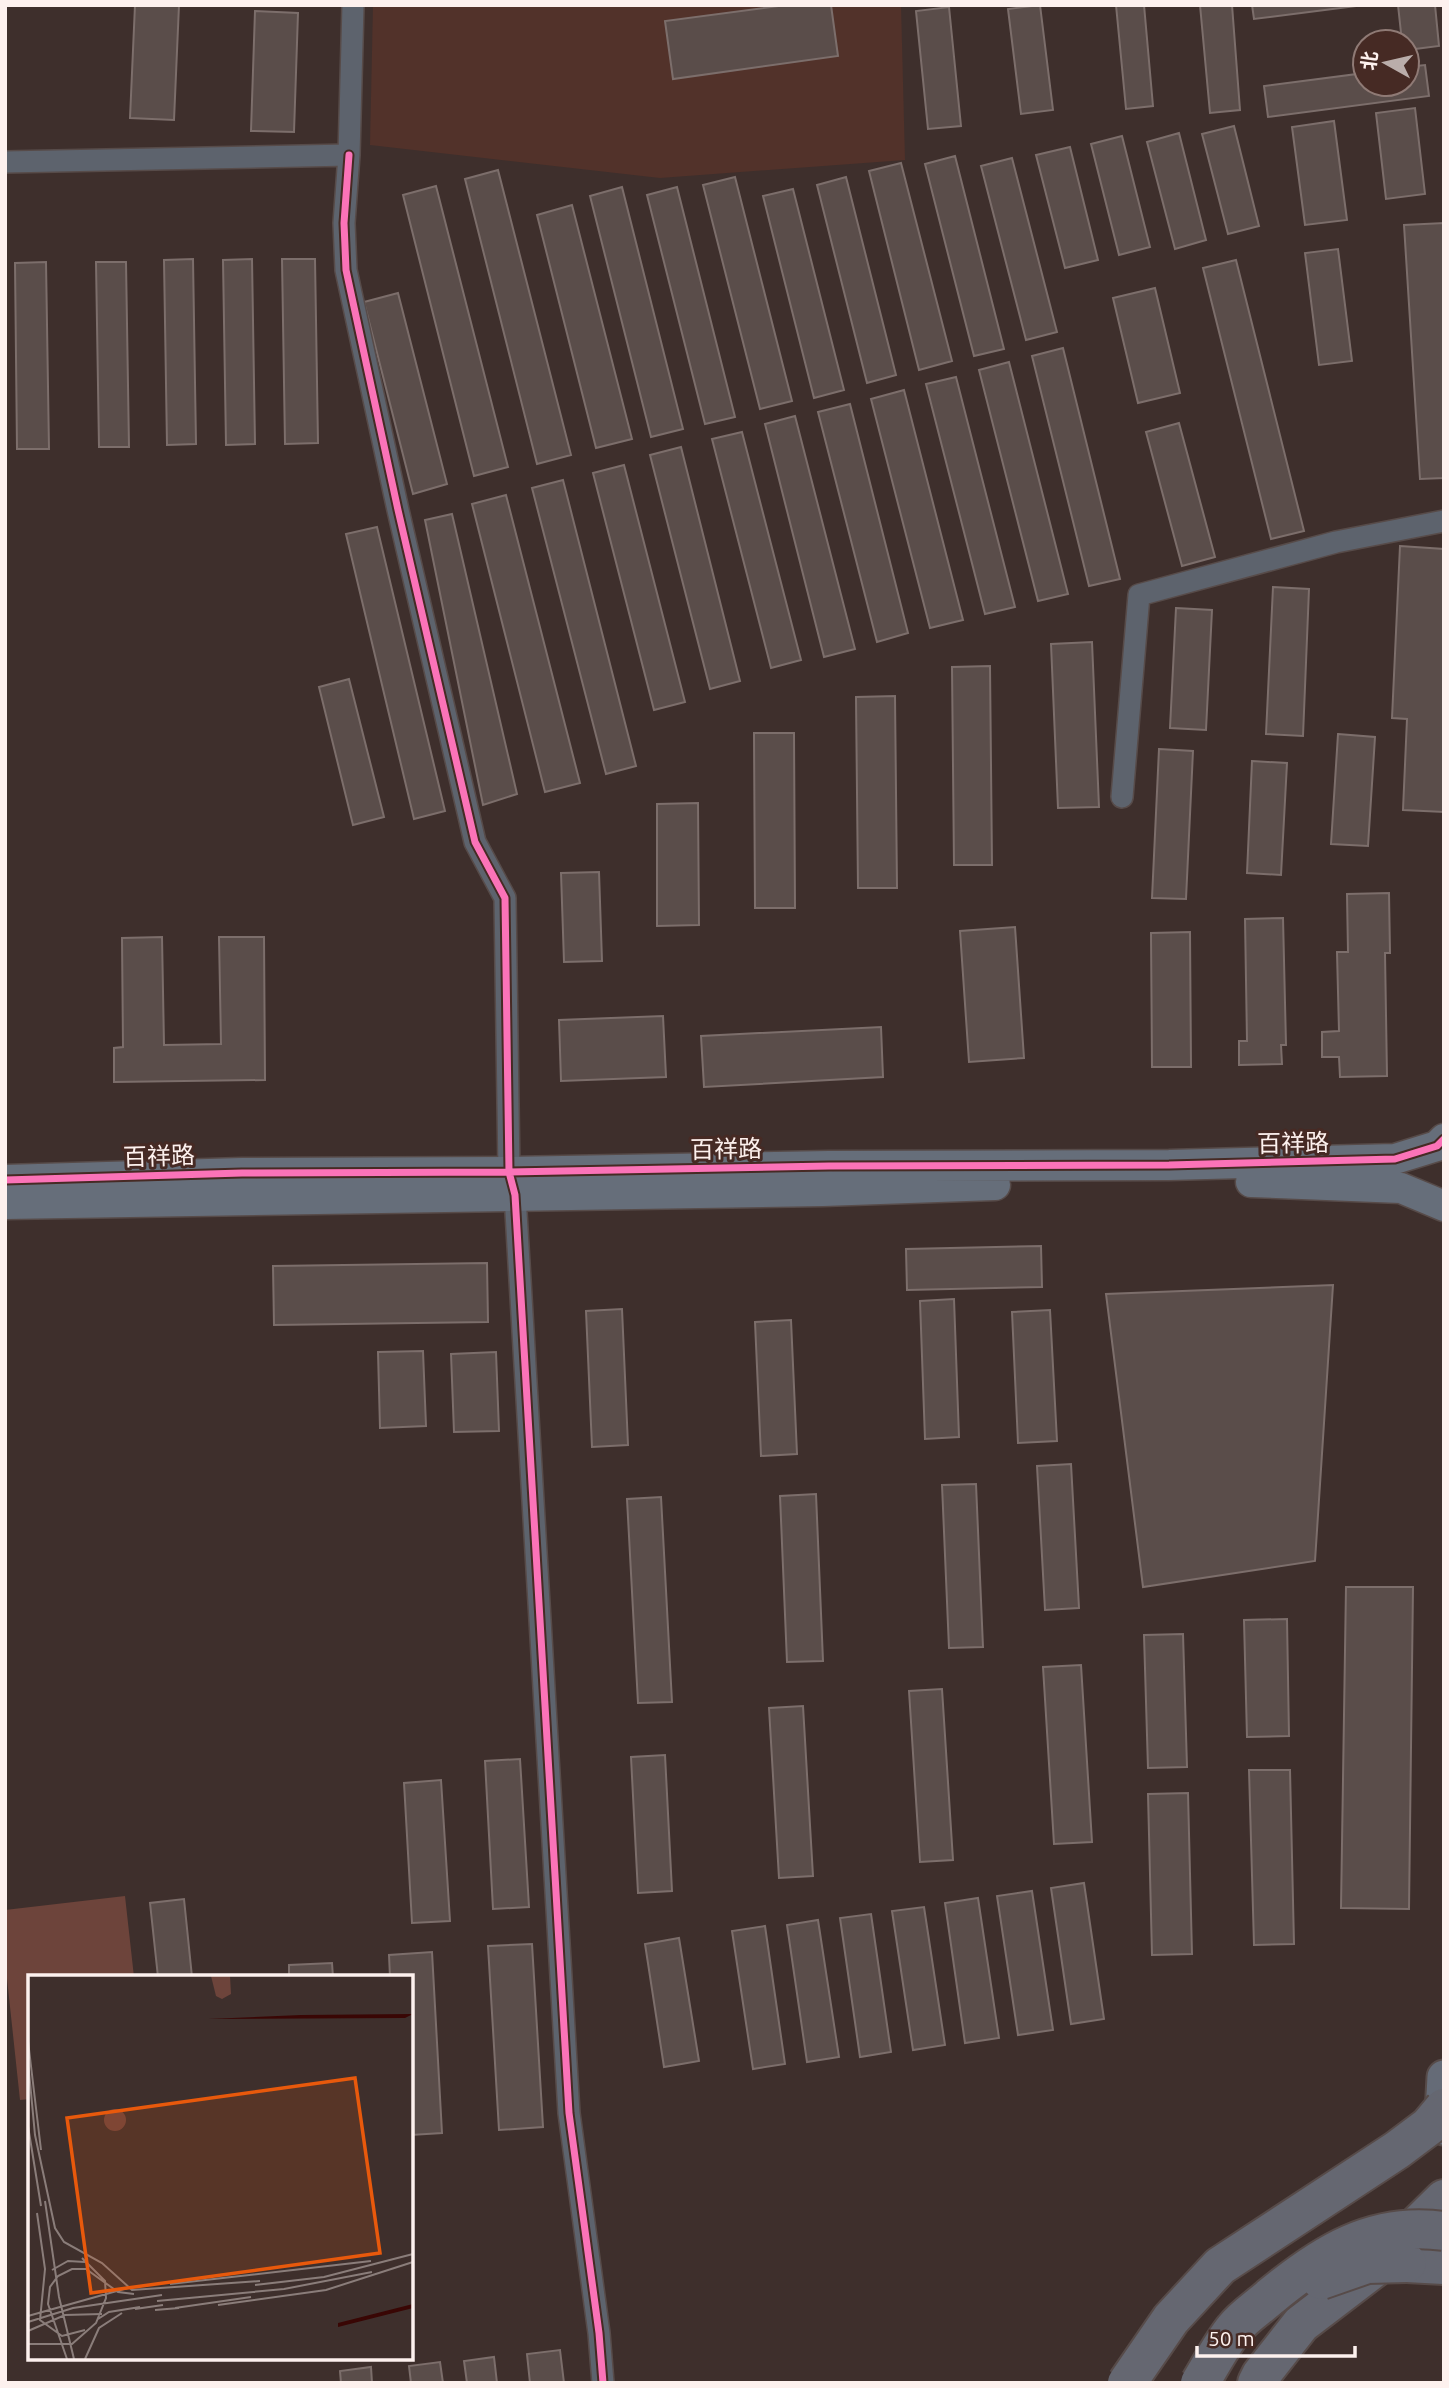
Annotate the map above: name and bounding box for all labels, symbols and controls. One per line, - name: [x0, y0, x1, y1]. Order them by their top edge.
- north arrow: [1351, 28, 1421, 98]
- text: 北: [1357, 50, 1381, 72]
- street label: 百祥路: [1257, 1129, 1329, 1157]
- street label: 百祥路: [690, 1135, 762, 1163]
- street label: 百祥路: [123, 1141, 195, 1171]
- inset map: [28, 1975, 413, 2360]
- scale bar: [1197, 2314, 1354, 2358]
- text: 50 m: [1208, 2326, 1255, 2350]

